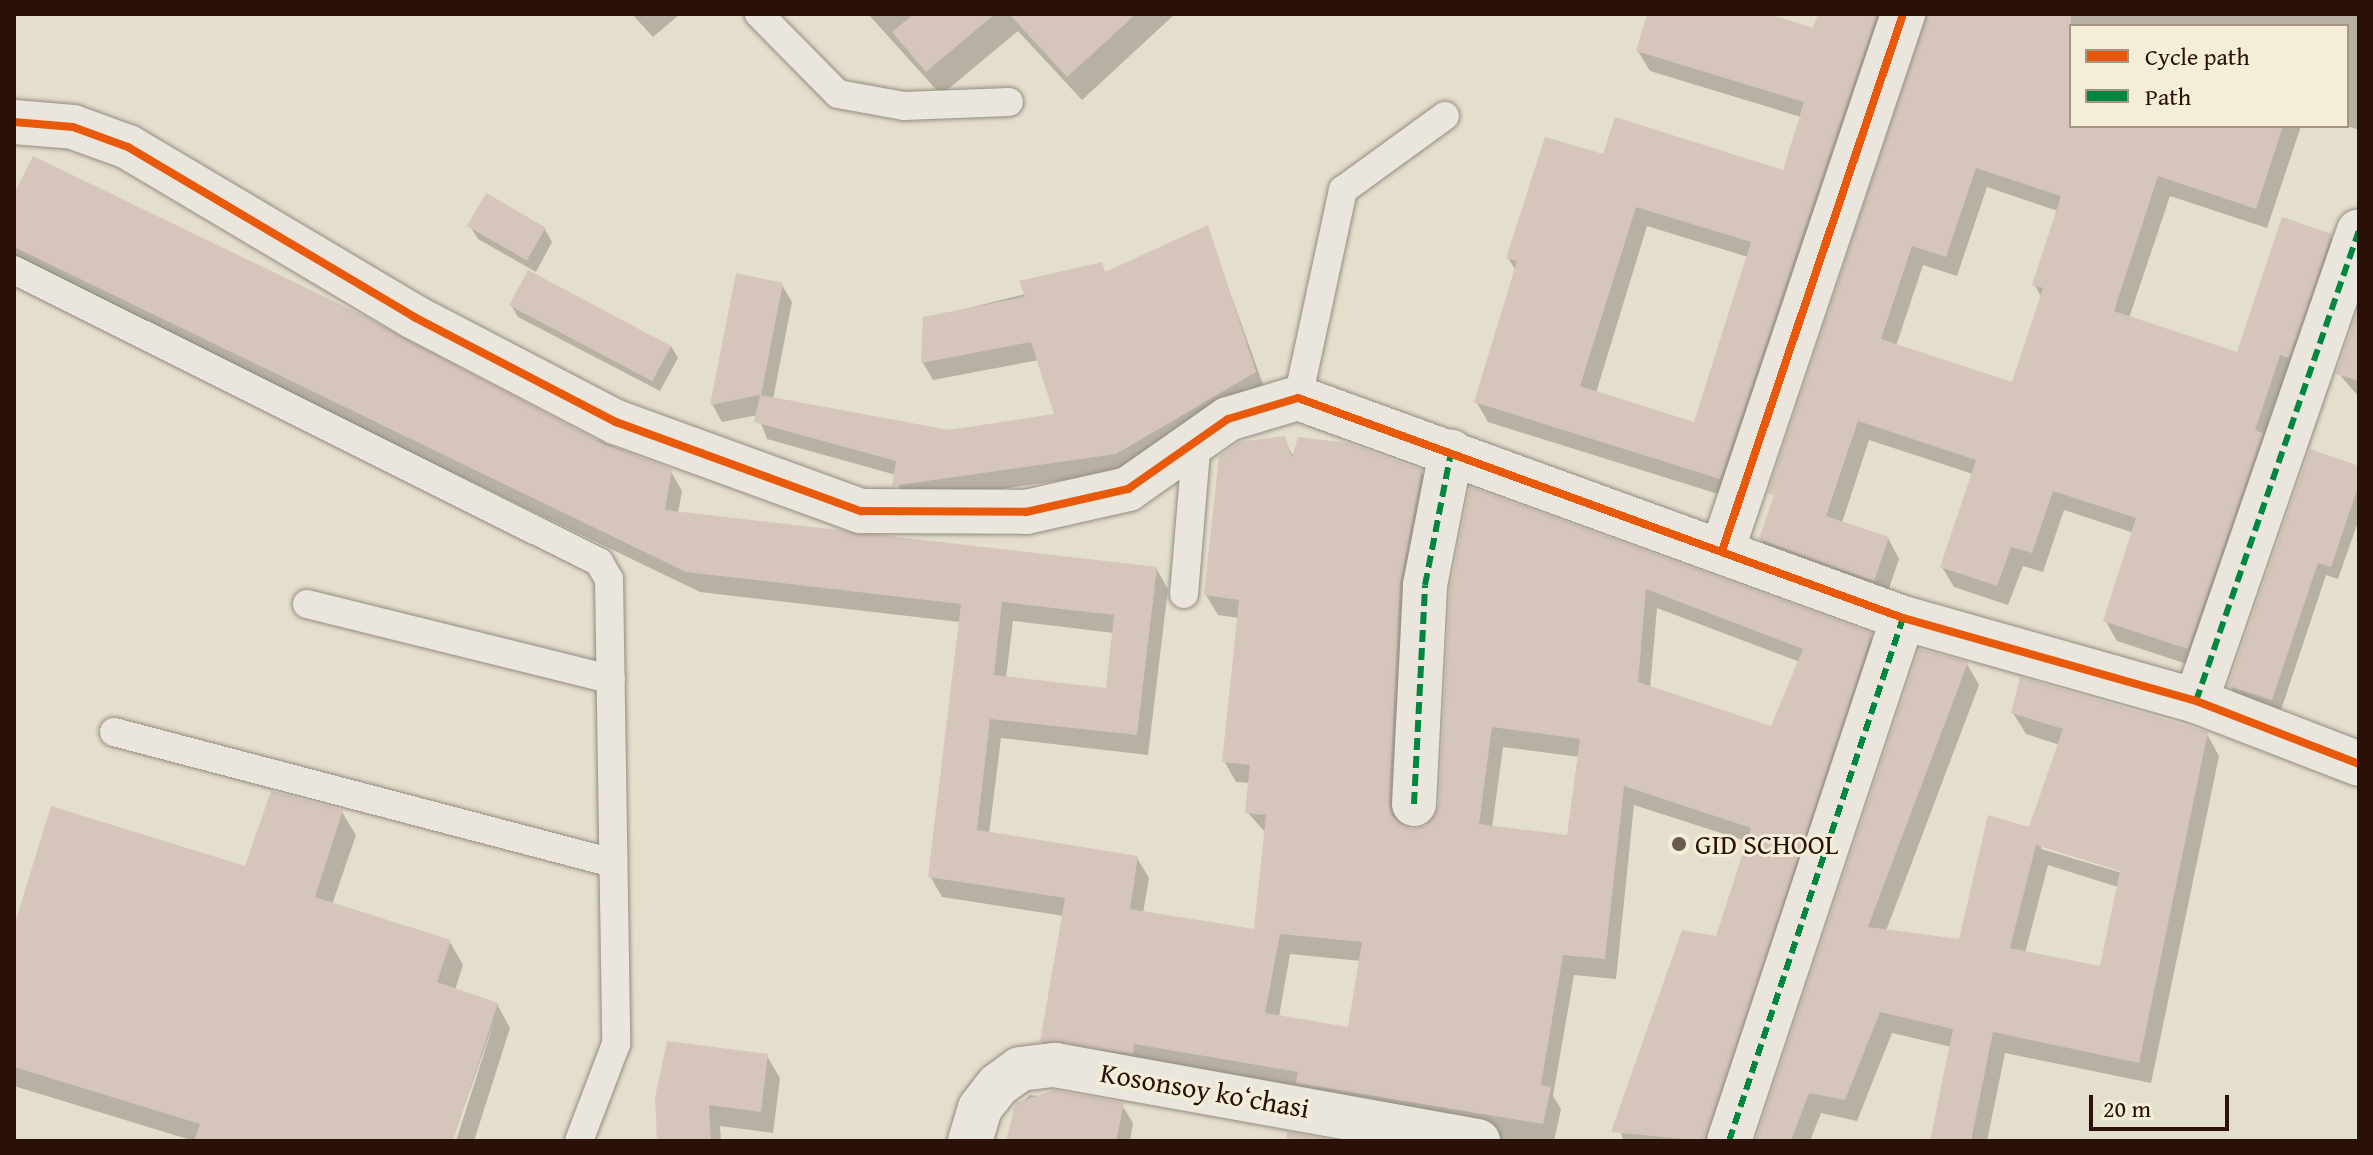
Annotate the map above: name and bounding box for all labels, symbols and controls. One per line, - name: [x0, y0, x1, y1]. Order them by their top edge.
- legend: [2069, 24, 2349, 128]
- text: Cycle path: [2145, 39, 2250, 74]
- text: Path: [2145, 79, 2191, 114]
- place label: GID SCHOOL: [1695, 827, 1838, 861]
- marker: GID SCHOOL: [1670, 835, 1688, 853]
- street label: Kosonsoy koʻchasi: [1098, 1055, 1312, 1125]
- scale bar: [2093, 1079, 2233, 1129]
- text: 20 m: [2103, 1091, 2151, 1126]

